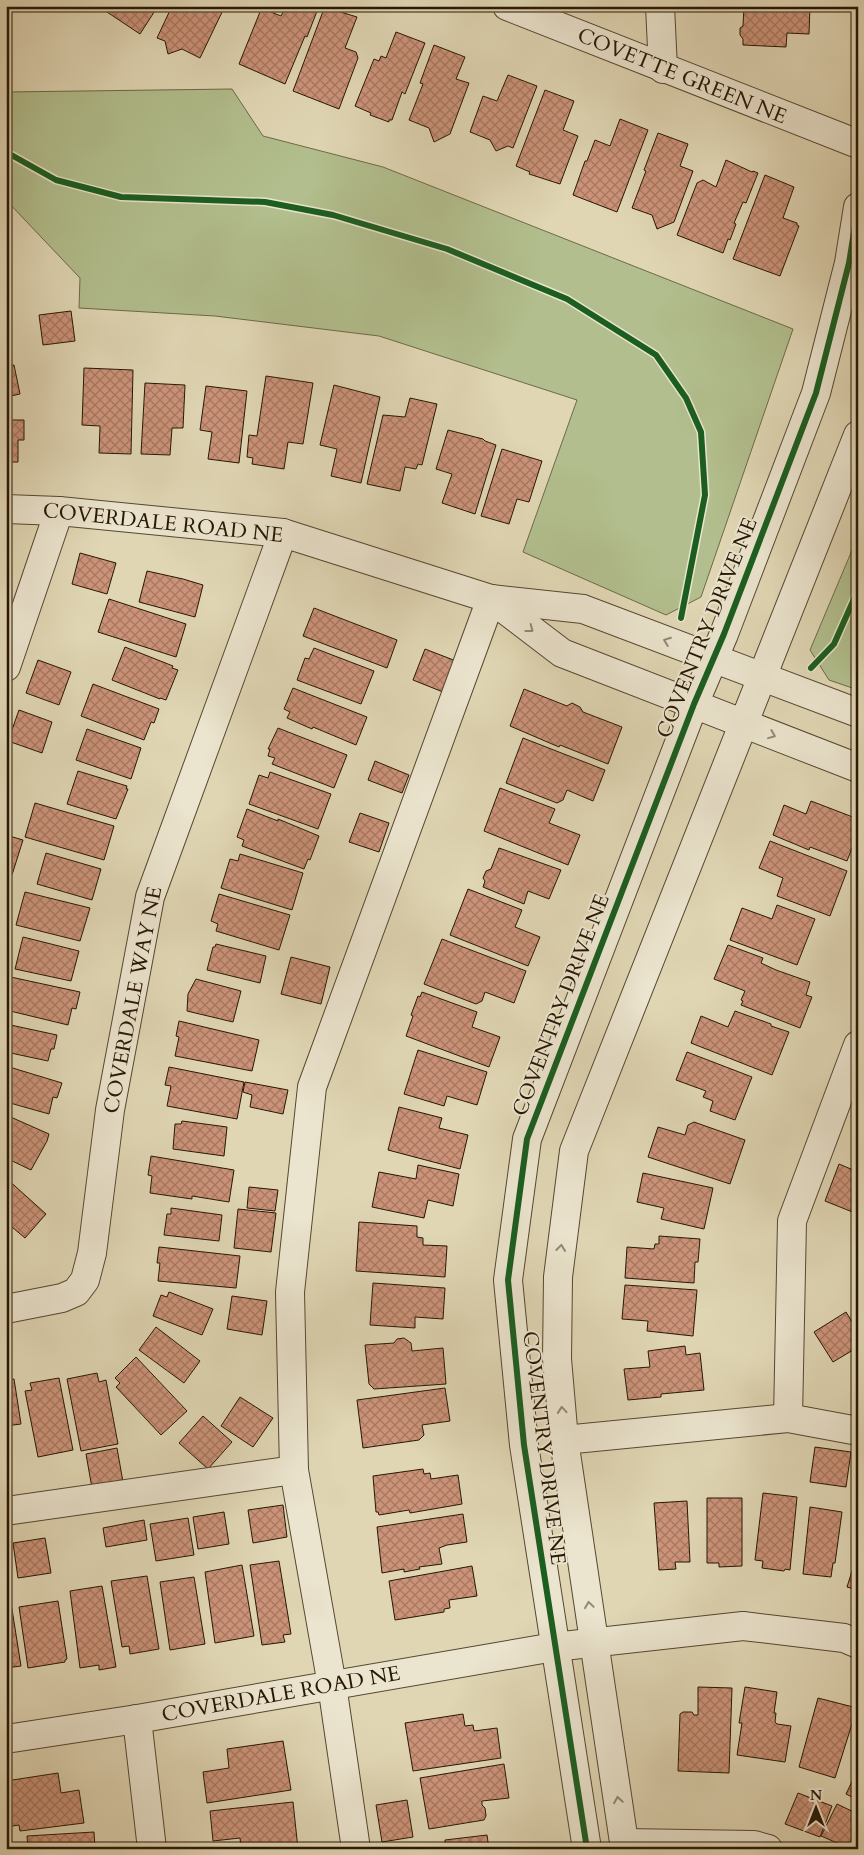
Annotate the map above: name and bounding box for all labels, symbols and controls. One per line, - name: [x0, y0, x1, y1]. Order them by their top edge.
- street label: COVETTE GREEN NE: [573, 21, 791, 131]
- street label: COVERDALE ROAD NE: [41, 496, 285, 550]
- street label: COVENTRY DRIVE NE: [649, 513, 765, 743]
- one-way arrow: [524, 623, 534, 632]
- one-way arrow: [663, 637, 672, 647]
- one-way arrow: [767, 728, 776, 739]
- street label: COVERDALE WAY NE: [97, 884, 169, 1116]
- street label: COVENTRY DRIVE NE: [505, 890, 617, 1120]
- one-way arrow: [556, 1243, 566, 1252]
- street label: COVENTRY DRIVE NE: [515, 1329, 573, 1567]
- one-way arrow: [556, 1405, 567, 1413]
- one-way arrow: [584, 1601, 594, 1610]
- street label: COVERDALE ROAD NE: [159, 1659, 403, 1729]
- north arrow: [792, 1782, 842, 1832]
- text: N: [810, 1786, 822, 1805]
- one-way arrow: [614, 1796, 624, 1805]

